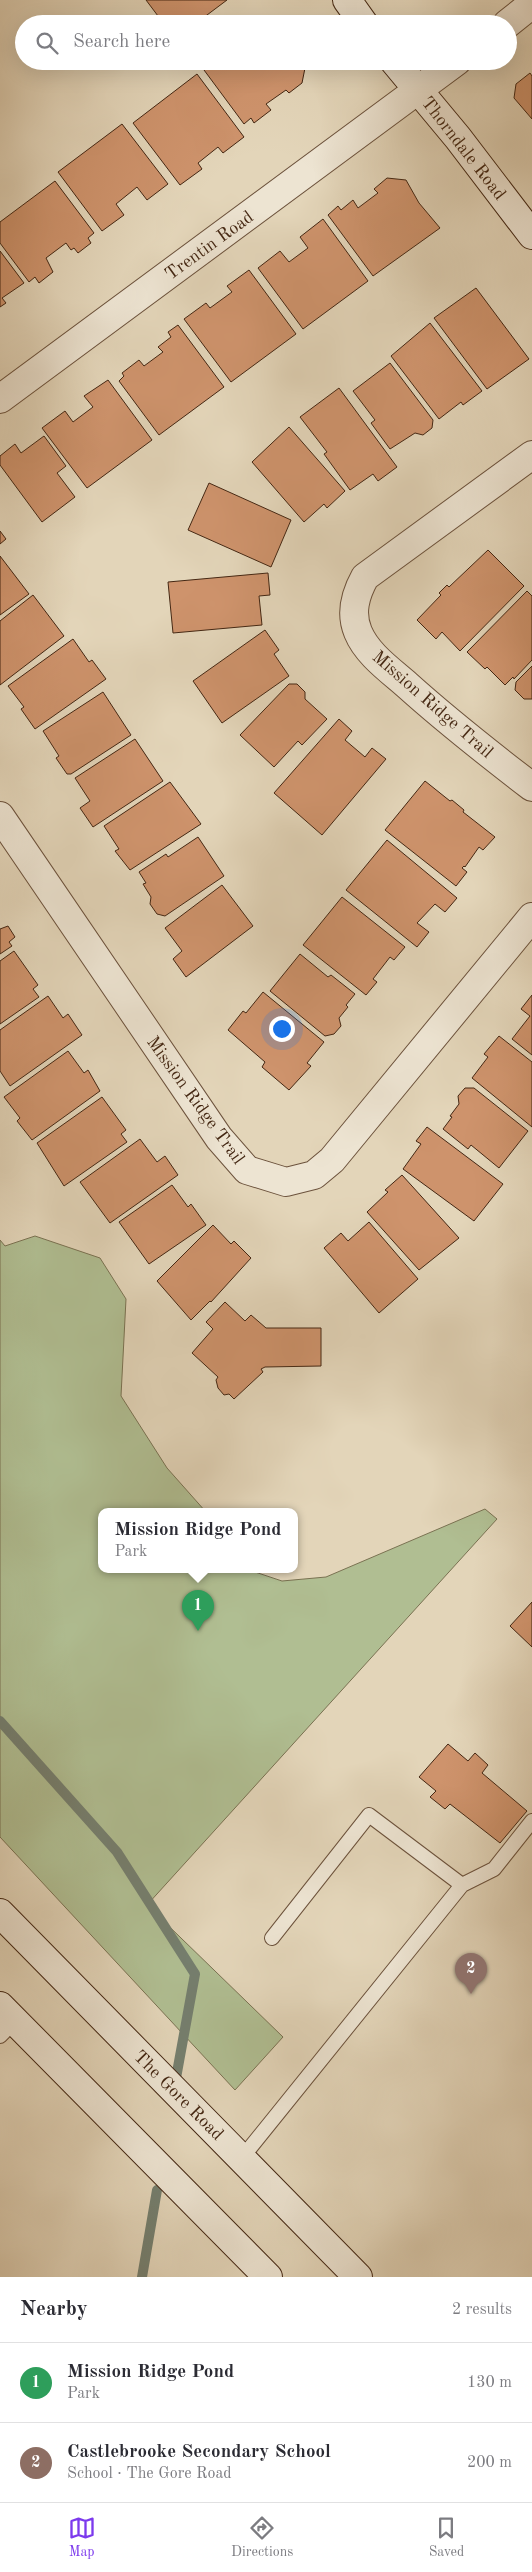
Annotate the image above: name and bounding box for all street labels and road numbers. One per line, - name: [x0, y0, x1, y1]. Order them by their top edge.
- street label: Thorndale Road: [418, 94, 509, 204]
- street label: Trentin Road: [162, 208, 257, 284]
- street label: Mission Ridge Trail: [369, 648, 496, 762]
- street label: Mission Ridge Trail: [143, 1033, 248, 1168]
- street label: The Gore Road: [130, 2047, 227, 2144]

